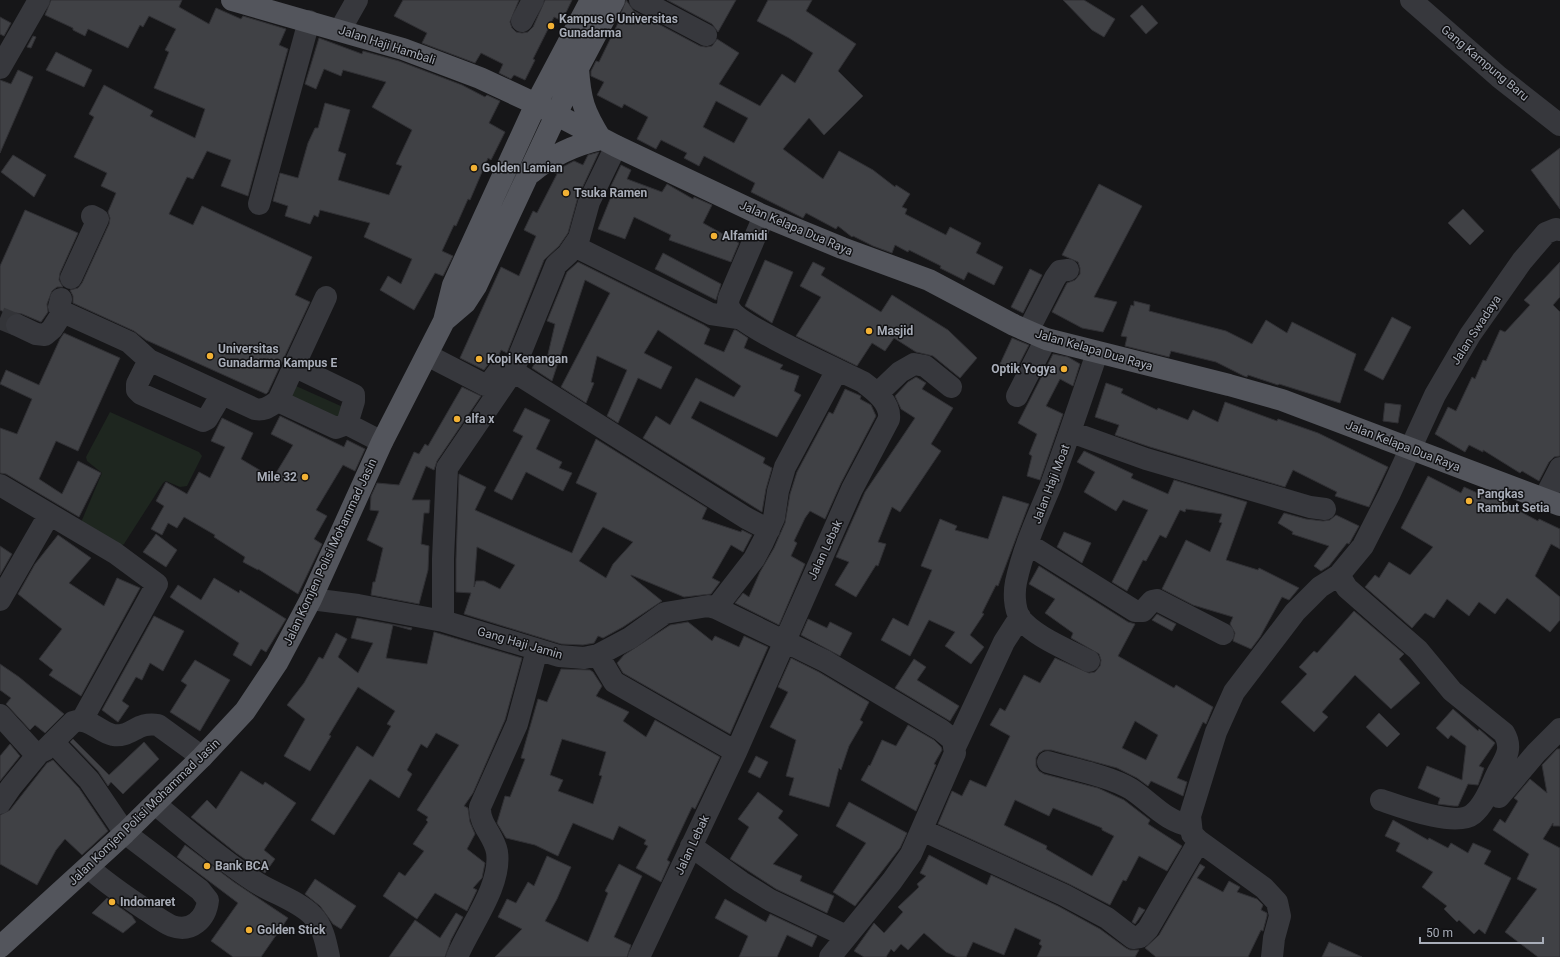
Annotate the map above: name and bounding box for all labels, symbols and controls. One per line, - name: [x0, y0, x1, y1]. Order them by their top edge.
- place label: Kampus G Universitas Gunadarma: [559, 12, 678, 40]
- marker: Kampus G Universitas Gunadarma: [546, 21, 556, 31]
- street label: Gang Kampung Baru: [1438, 22, 1532, 104]
- street label: Jalan Haji Hambali: [337, 23, 437, 67]
- place label: Golden Lamian: [482, 161, 563, 175]
- marker: Golden Lamian: [469, 163, 479, 173]
- place label: Tsuka Ramen: [574, 186, 648, 200]
- marker: Tsuka Ramen: [561, 188, 571, 198]
- street label: Jalan Kelapa Dua Raya: [737, 198, 855, 258]
- place label: Alfamidi: [722, 229, 767, 243]
- marker: Alfamidi: [709, 231, 719, 241]
- street label: Jalan Swadaya: [1448, 293, 1504, 367]
- place label: Masjid: [877, 324, 913, 338]
- marker: Masjid: [864, 326, 874, 336]
- street label: Jalan Kelapa Dua Raya: [1034, 327, 1154, 373]
- place label: Universitas Gunadarma Kampus E: [218, 342, 337, 370]
- marker: Universitas Gunadarma Kampus E: [205, 351, 215, 361]
- place label: Kopi Kenangan: [487, 352, 568, 366]
- marker: Kopi Kenangan: [474, 354, 484, 364]
- place label: Optik Yogya: [991, 362, 1057, 376]
- marker: Optik Yogya: [1059, 364, 1069, 374]
- place label: alfa x: [465, 412, 495, 426]
- marker: alfa x: [452, 414, 462, 424]
- street label: Jalan Kelapa Dua Raya: [1344, 418, 1462, 474]
- street label: Jalan Haji Moat: [1029, 442, 1073, 526]
- street label: Jalan Komjen Polisi Mohammad Jasin: [280, 456, 380, 648]
- place label: Mile 32: [257, 470, 297, 484]
- marker: Mile 32: [300, 472, 310, 482]
- place label: Pangkas Rambut Setia: [1477, 487, 1550, 515]
- marker: Pangkas Rambut Setia: [1464, 496, 1474, 506]
- street label: Jalan Lebak: [805, 517, 845, 582]
- street label: Gang Haji Jamin: [476, 624, 564, 662]
- street label: Jalan Komjen Polisi Mohammad Jasin: [66, 736, 222, 888]
- street label: Jalan Lebak: [672, 812, 712, 877]
- place label: Bank BCA: [215, 859, 270, 873]
- marker: Bank BCA: [202, 861, 212, 871]
- place label: Indomaret: [120, 895, 175, 909]
- marker: Indomaret: [107, 897, 117, 907]
- scale bar: [1420, 919, 1543, 945]
- place label: Golden Stick: [257, 923, 326, 937]
- marker: Golden Stick: [244, 925, 254, 935]
- text: 50 m: [1426, 926, 1453, 940]

